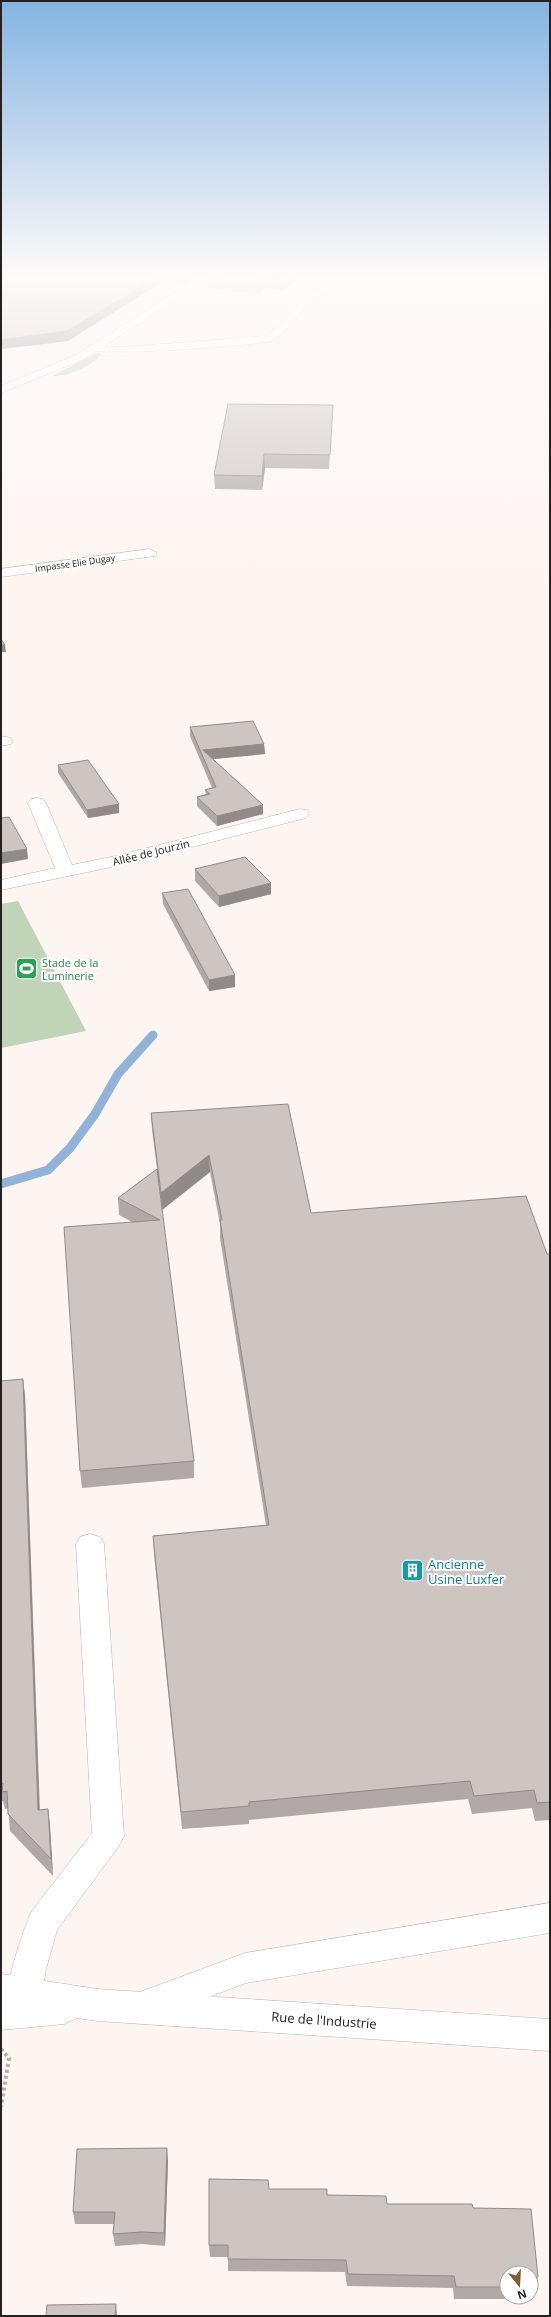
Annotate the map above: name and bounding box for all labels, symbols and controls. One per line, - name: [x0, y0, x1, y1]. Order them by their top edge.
- street label: Impasse Elie Dugay: [34, 551, 116, 575]
- street label: Allée de Jourzin: [111, 835, 191, 869]
- sports icon: Stade de la Luminerie: [14, 955, 40, 981]
- place label: Stade de la Luminerie: [42, 955, 98, 983]
- place label: Ancienne Usine Luxfer: [428, 1555, 505, 1588]
- building icon: Ancienne Usine Luxfer: [399, 1558, 425, 1584]
- street label: Rue de l'Industrie: [271, 2007, 377, 2033]
- north arrow: [499, 2265, 539, 2305]
- text: N: [516, 2286, 529, 2304]

